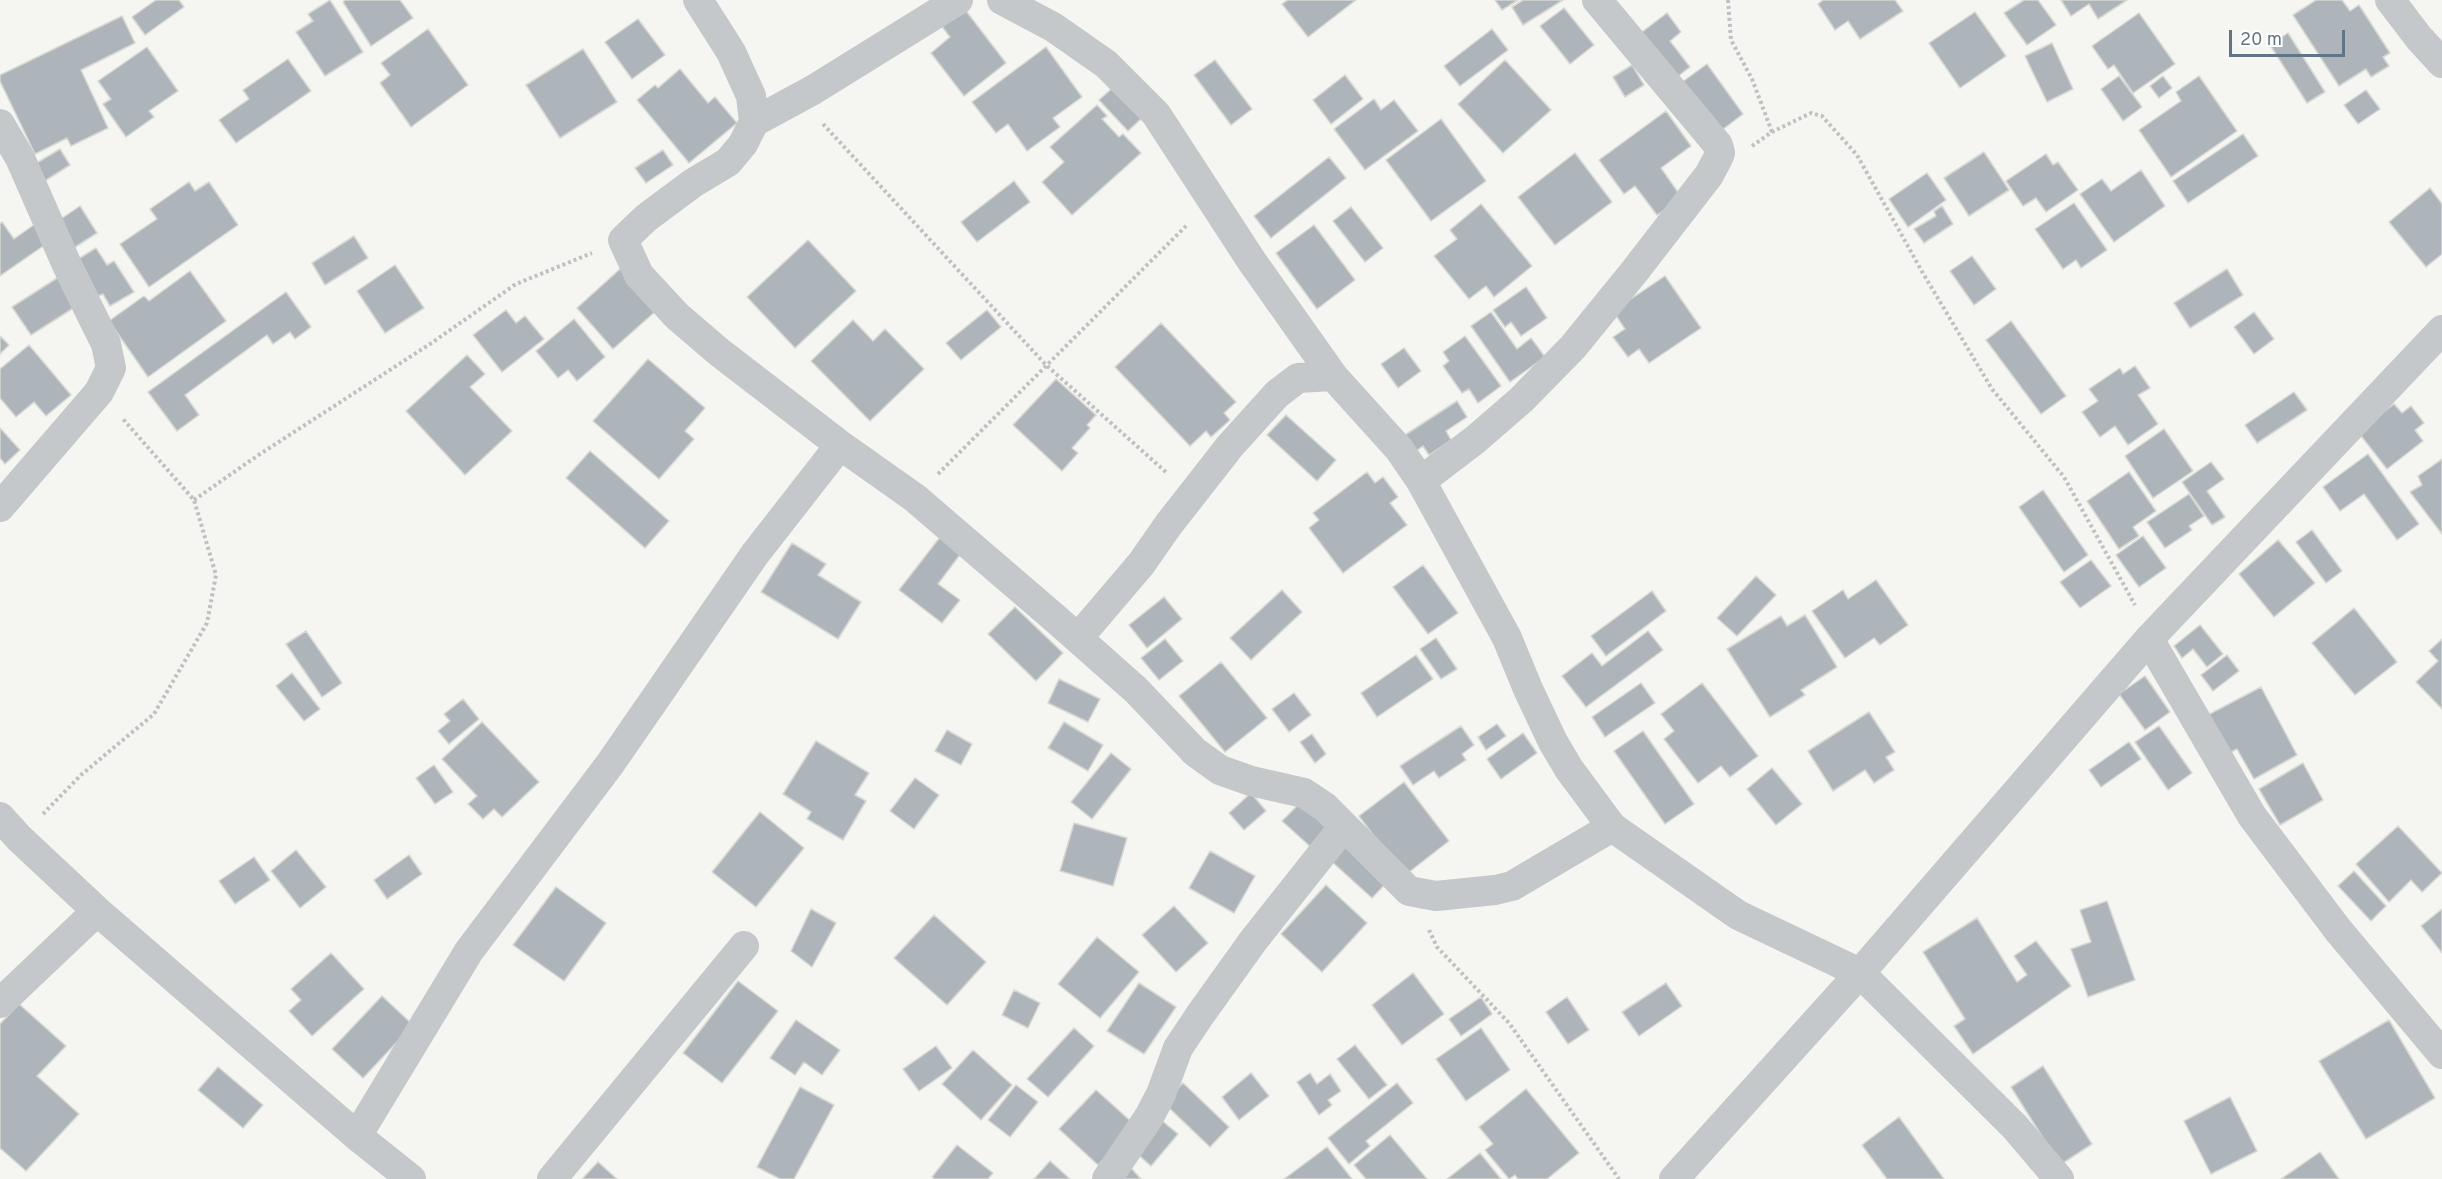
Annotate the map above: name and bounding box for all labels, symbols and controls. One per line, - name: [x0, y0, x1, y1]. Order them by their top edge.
- scale bar: [2232, 18, 2348, 56]
- text: 20 m: [2240, 29, 2282, 52]

